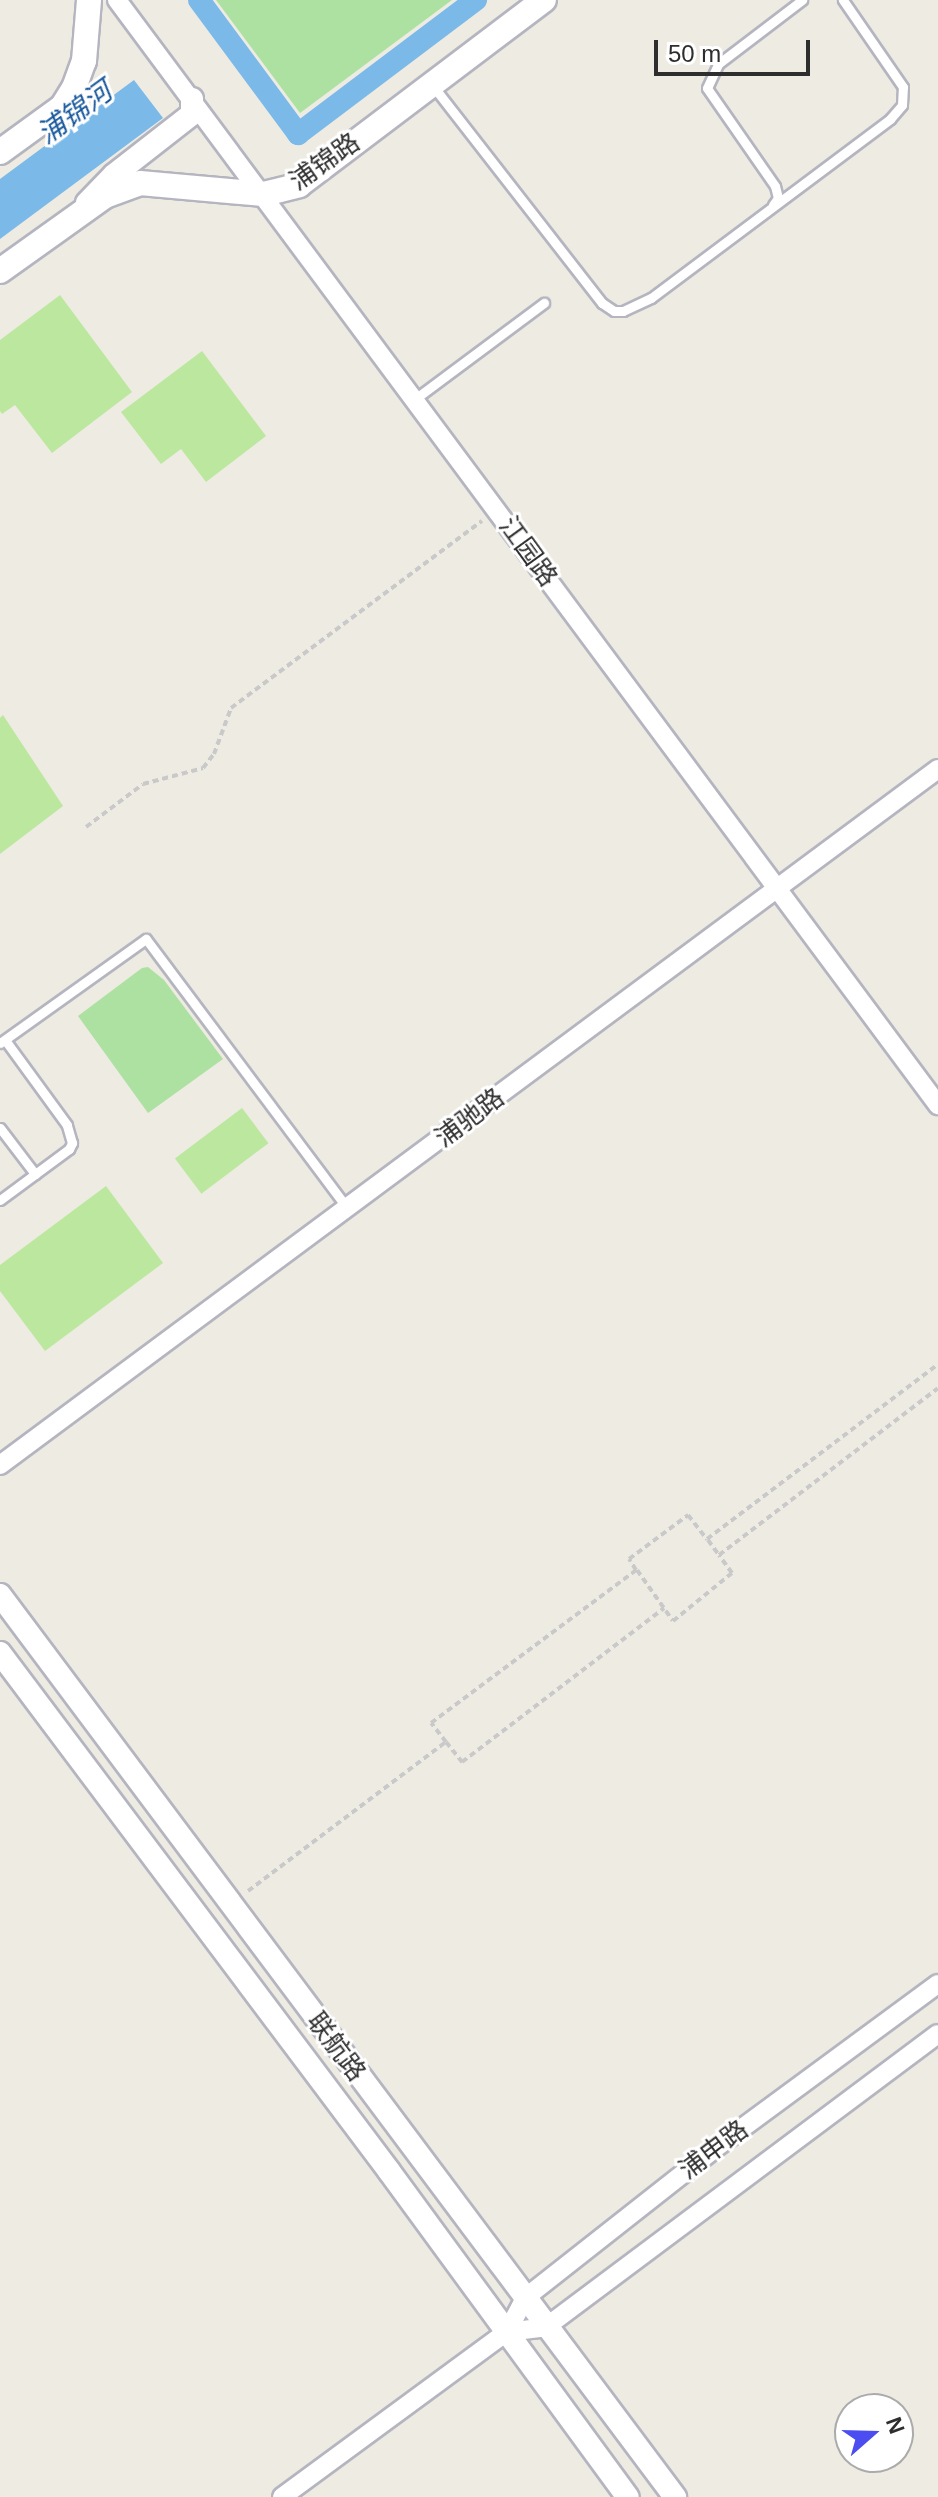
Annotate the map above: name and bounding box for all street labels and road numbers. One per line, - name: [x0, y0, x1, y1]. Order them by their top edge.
- street label: 浦锦路: [284, 127, 366, 197]
- street label: 江园路: [492, 511, 564, 593]
- street label: 浦驰路: [429, 1082, 511, 1154]
- street label: 联航路: [300, 2006, 372, 2088]
- street label: 浦申路: [673, 2114, 755, 2186]

